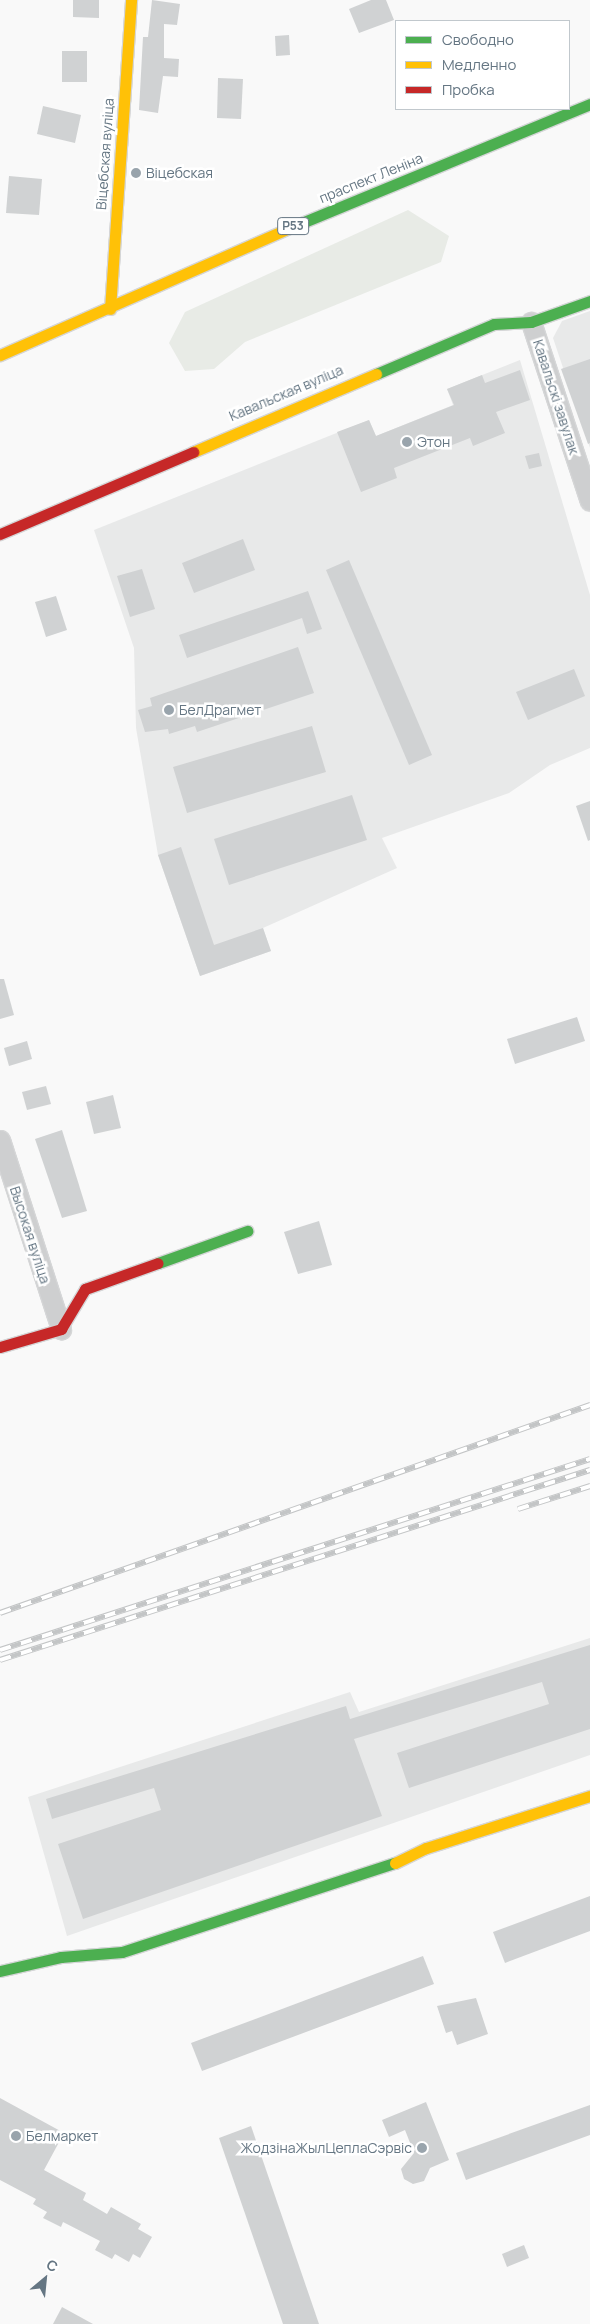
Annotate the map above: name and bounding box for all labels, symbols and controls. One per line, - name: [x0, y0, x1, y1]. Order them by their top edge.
- legend: [395, 20, 570, 110]
- text: Свободно: [442, 29, 514, 50]
- text: Медленно: [442, 54, 516, 75]
- text: Пробка: [442, 79, 495, 100]
- street label: Віцебская вуліца: [93, 97, 117, 211]
- street label: праспект Леніна: [317, 150, 425, 206]
- place label: Віцебская: [146, 165, 213, 181]
- marker: Віцебская: [130, 167, 142, 179]
- road number: Р53: [277, 217, 309, 236]
- street label: Кавальскі завулак: [529, 337, 583, 457]
- street label: Кавальская вуліца: [226, 361, 346, 425]
- place label: Этон: [417, 434, 450, 450]
- marker: Этон: [401, 436, 413, 448]
- place label: БелДрагмет: [179, 702, 261, 718]
- marker: БелДрагмет: [163, 704, 175, 716]
- street label: Высокая вуліца: [6, 1184, 54, 1286]
- place label: Белмаркет: [26, 2128, 98, 2144]
- marker: Белмаркет: [10, 2130, 22, 2142]
- place label: ЖодзінаЖылЦеплаСэрвіс: [241, 2140, 412, 2156]
- marker: ЖодзінаЖылЦеплаСэрвіс: [416, 2142, 428, 2154]
- north arrow: [20, 2254, 70, 2304]
- text: С: [43, 2254, 61, 2276]

